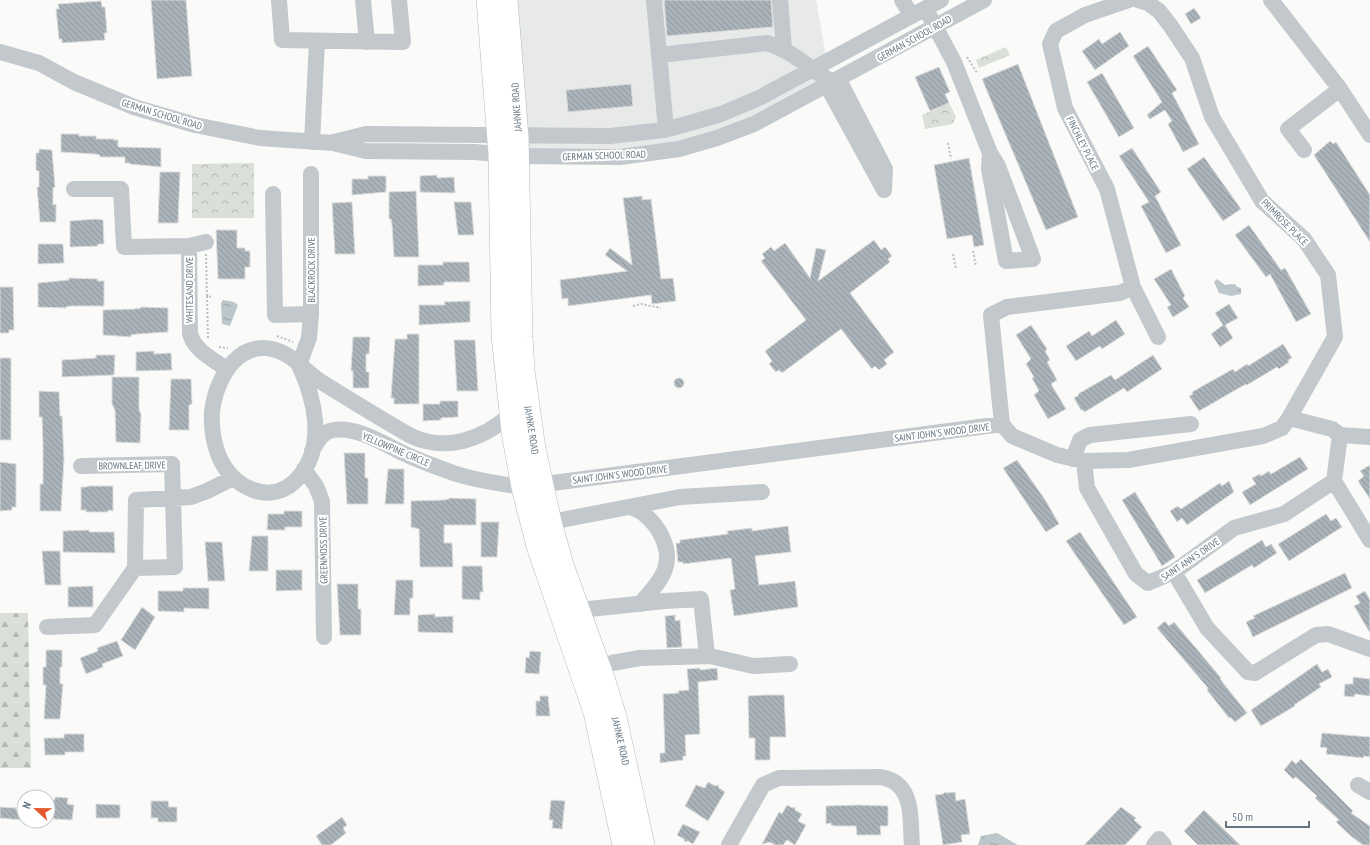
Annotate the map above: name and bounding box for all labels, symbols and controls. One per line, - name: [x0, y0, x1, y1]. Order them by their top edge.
- street label: GERMAN SCHOOL ROAD: [875, 13, 954, 64]
- street label: JAHNKE ROAD: [508, 82, 525, 133]
- street label: GERMAN SCHOOL ROAD: [120, 96, 204, 133]
- street label: FINCHLEY PLACE: [1063, 114, 1102, 172]
- street label: GERMAN SCHOOL ROAD: [562, 148, 646, 163]
- street label: PRIMROSE PLACE: [1259, 196, 1311, 248]
- street label: BLACKROCK DRIVE: [305, 237, 318, 303]
- street label: WHITESAND DRIVE: [183, 257, 196, 323]
- street label: JAHNKE ROAD: [521, 404, 542, 455]
- street label: SAINT JOHN'S WOOD DRIVE: [894, 420, 990, 445]
- street label: YELLOWPINE CIRCLE: [360, 429, 431, 469]
- street label: BROWNLEAF DRIVE: [98, 458, 166, 473]
- street label: SAINT JOHN'S WOOD DRIVE: [572, 462, 668, 487]
- street label: GREENMOSS DRIVE: [316, 516, 331, 584]
- street label: SAINT ANN'S DRIVE: [1159, 535, 1222, 584]
- street label: JAHNKE ROAD: [608, 715, 632, 766]
- north arrow: [16, 789, 56, 829]
- text: N: [19, 800, 34, 811]
- scale bar: [1226, 803, 1309, 829]
- text: 50 m: [1232, 809, 1253, 824]

